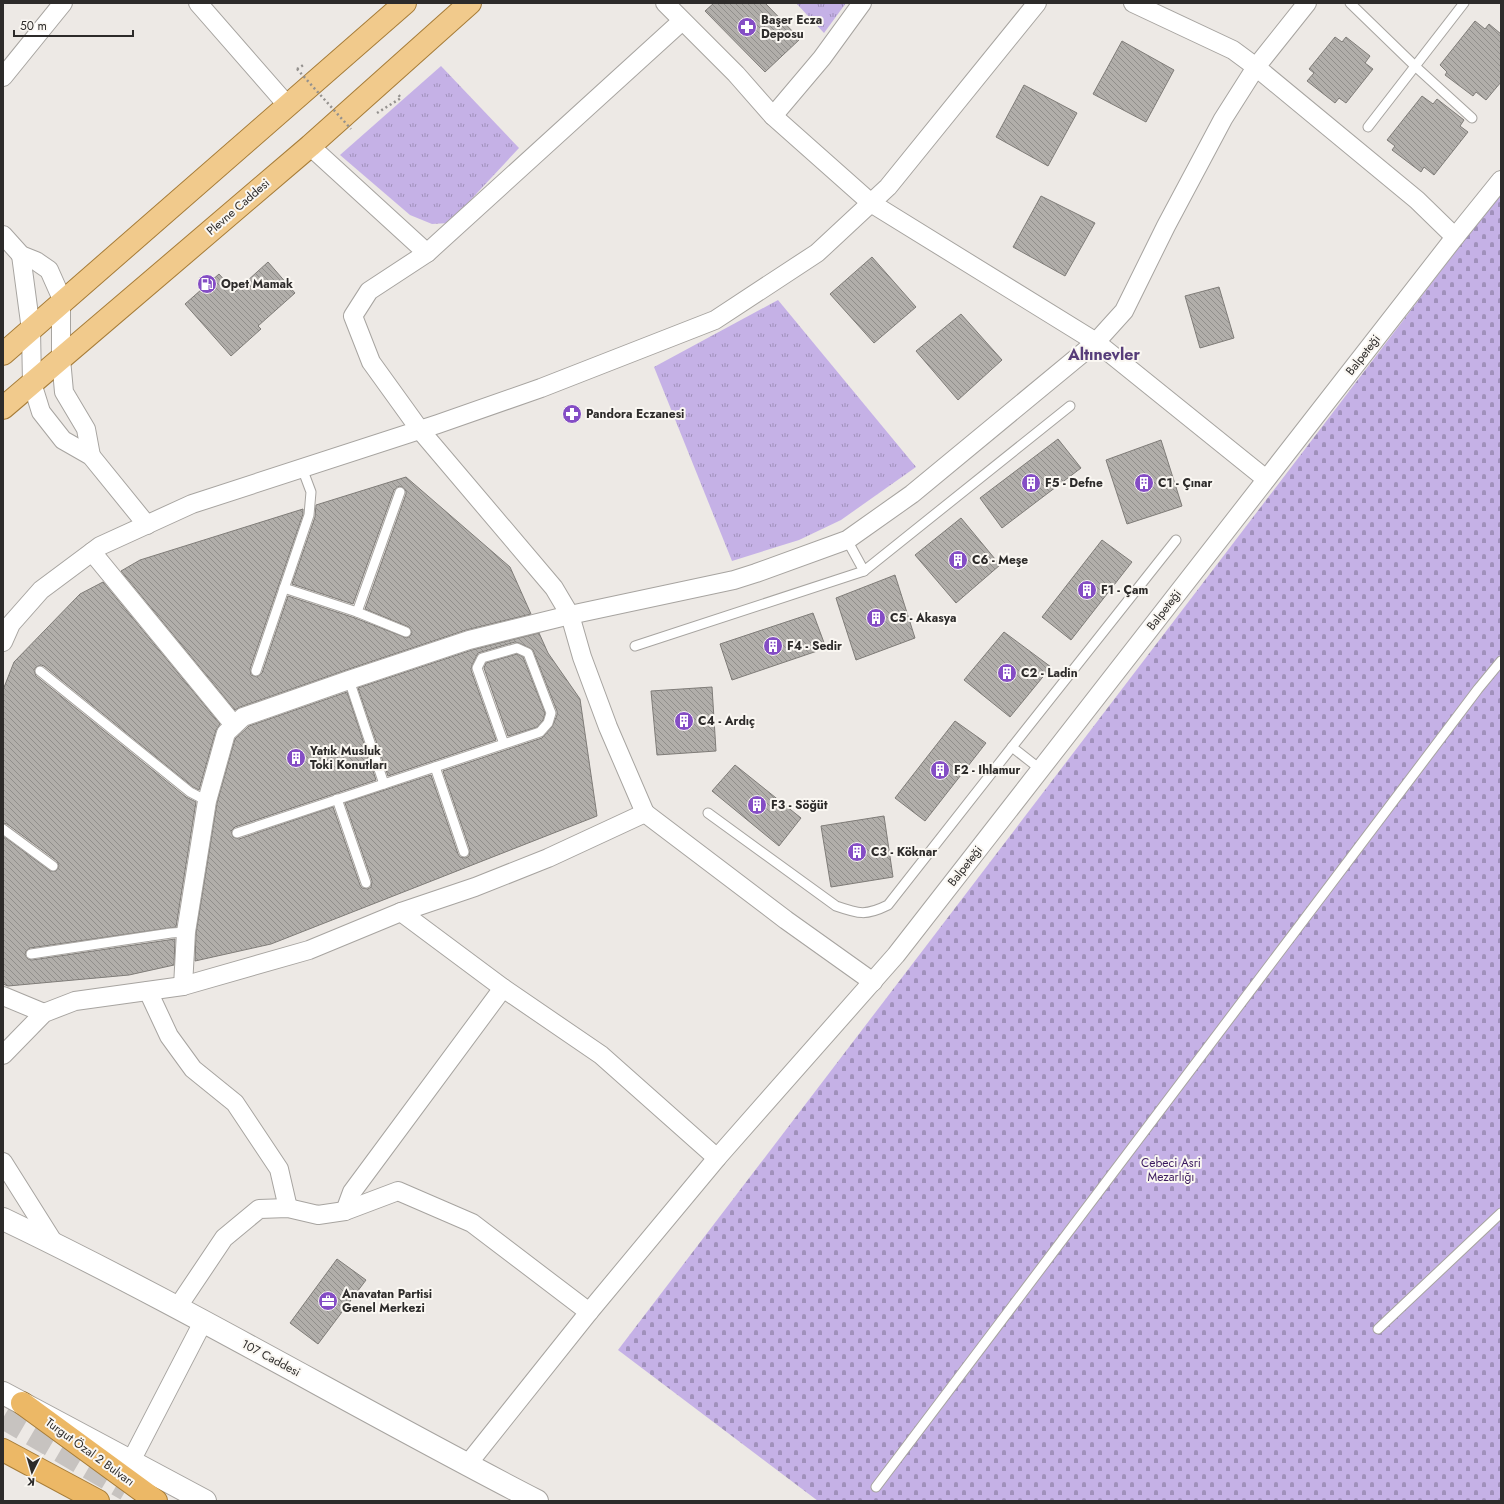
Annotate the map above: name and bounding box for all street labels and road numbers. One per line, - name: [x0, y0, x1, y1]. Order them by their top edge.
- street label: Plevne Caddesi: [202, 174, 274, 240]
- street label: Balpeteği: [1341, 331, 1385, 379]
- street label: Balpeteği: [1142, 586, 1186, 634]
- street label: Balpeteği: [943, 842, 987, 890]
- street label: 107 Caddesi: [238, 1335, 304, 1381]
- street label: Turgut Özal 2 Bulvarı: [42, 1414, 138, 1490]

